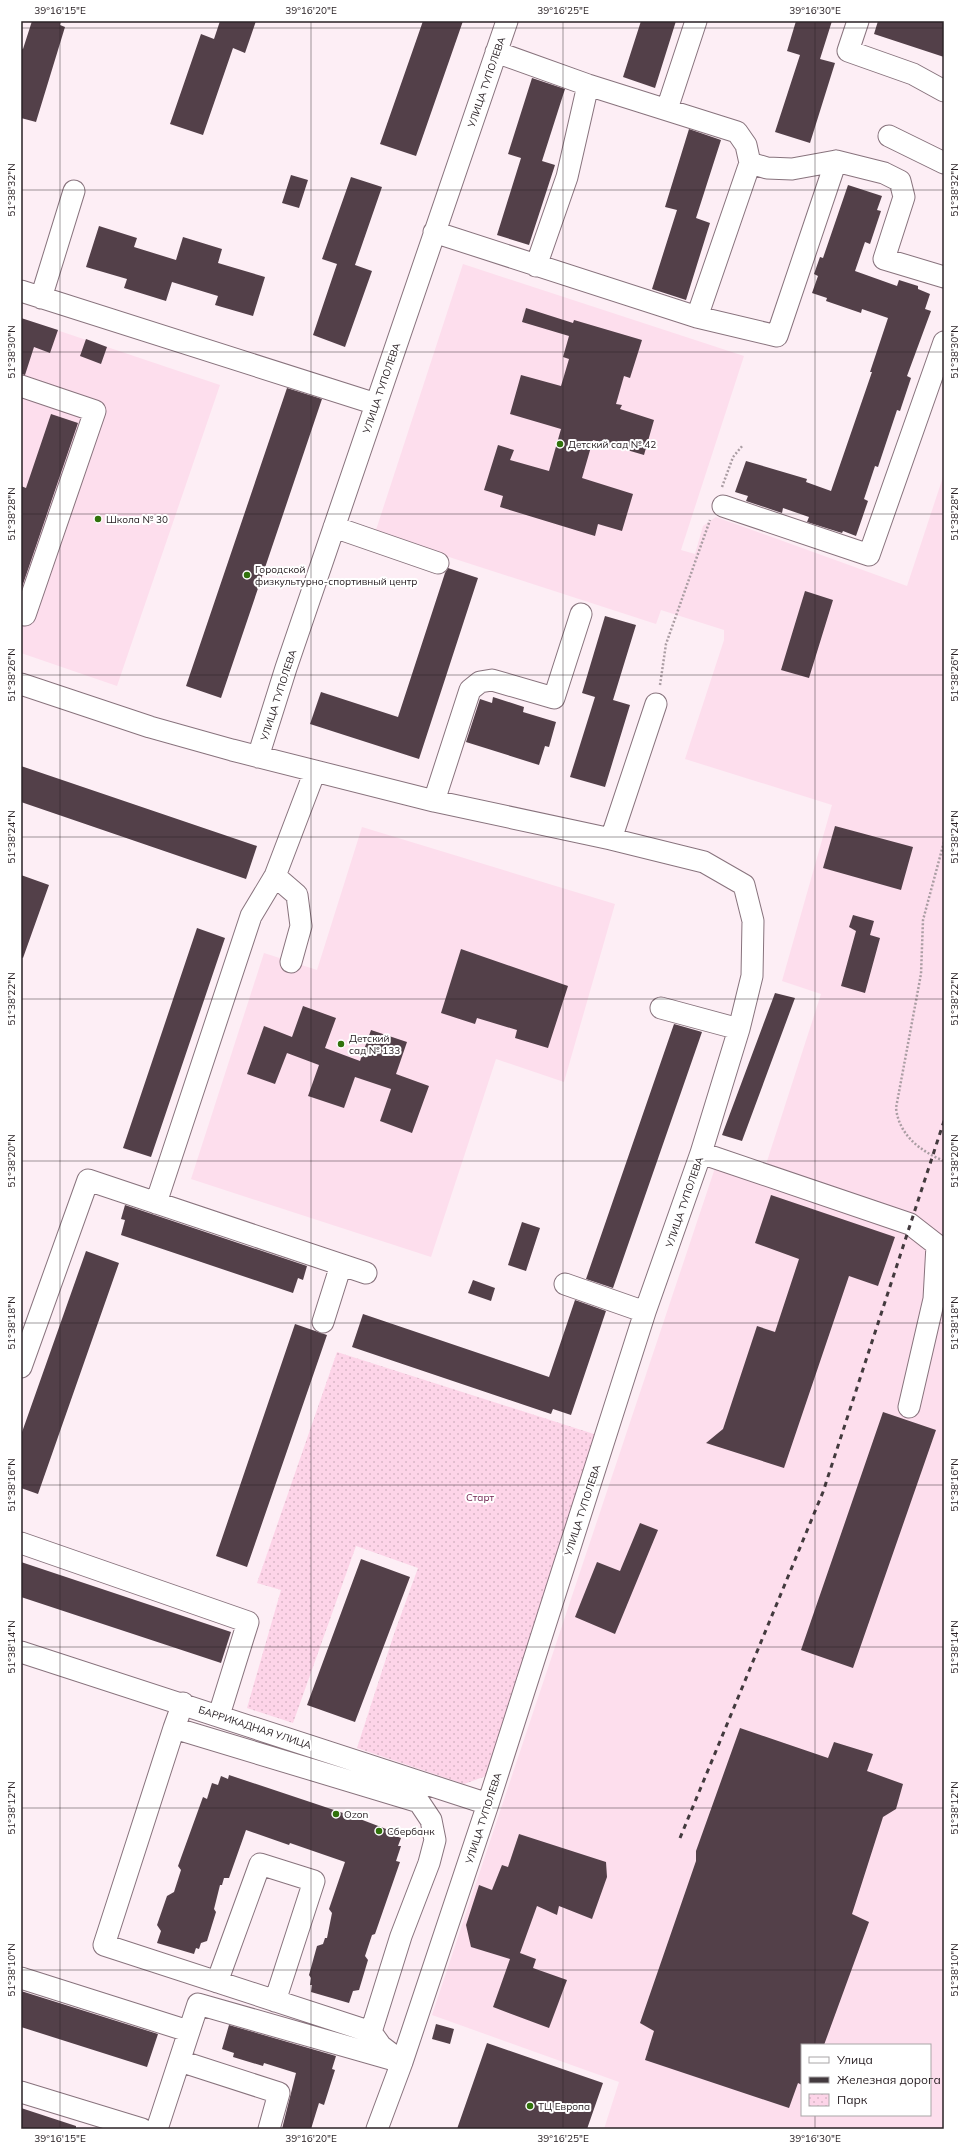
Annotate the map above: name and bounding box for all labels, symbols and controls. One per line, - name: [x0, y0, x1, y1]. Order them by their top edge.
- text: 39°16'15"E: [34, 4, 86, 17]
- text: 39°16'20"E: [285, 4, 337, 17]
- text: 39°16'25"E: [537, 4, 589, 17]
- text: 39°16'30"E: [789, 4, 841, 17]
- street label: УЛИЦА ТУПОЛЕВА: [464, 34, 508, 130]
- text: 51°38'32"N: [5, 163, 18, 217]
- text: 51°38'32"N: [948, 163, 961, 217]
- text: 51°38'30"N: [5, 325, 18, 379]
- text: 51°38'30"N: [948, 325, 961, 379]
- street label: УЛИЦА ТУПОЛЕВА: [359, 340, 403, 436]
- place label: Детский сад № 42: [568, 438, 656, 451]
- marker: Детский сад № 42: [555, 439, 565, 449]
- text: 51°38'28"N: [5, 487, 18, 541]
- text: 51°38'28"N: [948, 487, 961, 541]
- place label: Школа № 30: [106, 513, 168, 526]
- marker: Школа № 30: [93, 514, 103, 524]
- place label: Городской физкультурно-спортивный центр: [255, 563, 417, 588]
- marker: Городской физкультурно-спортивный центр: [242, 570, 252, 580]
- street label: УЛИЦА ТУПОЛЕВА: [257, 647, 300, 743]
- text: 51°38'26"N: [5, 648, 18, 702]
- text: 51°38'26"N: [948, 648, 961, 702]
- text: 51°38'24"N: [5, 810, 18, 864]
- text: 51°38'24"N: [948, 810, 961, 864]
- text: 51°38'22"N: [5, 972, 18, 1026]
- text: 51°38'22"N: [948, 972, 961, 1026]
- place label: Детский сад № 133: [349, 1032, 400, 1057]
- marker: Детский сад № 133: [336, 1039, 346, 1049]
- text: 51°38'20"N: [5, 1134, 18, 1188]
- text: 51°38'20"N: [948, 1134, 961, 1188]
- street label: УЛИЦА ТУПОЛЕВА: [662, 1154, 706, 1250]
- text: 51°38'18"N: [5, 1296, 18, 1350]
- text: 51°38'18"N: [948, 1296, 961, 1350]
- text: 51°38'16"N: [5, 1458, 18, 1512]
- text: 51°38'16"N: [948, 1458, 961, 1512]
- street label: УЛИЦА ТУПОЛЕВА: [561, 1462, 604, 1558]
- park label: Старт: [466, 1491, 495, 1504]
- text: 51°38'14"N: [5, 1620, 18, 1674]
- text: 51°38'14"N: [948, 1620, 961, 1674]
- street label: БАРРИКАДНАЯ УЛИЦА: [197, 1703, 314, 1752]
- street label: УЛИЦА ТУПОЛЕВА: [462, 1770, 505, 1866]
- text: 51°38'12"N: [5, 1781, 18, 1835]
- text: 51°38'12"N: [948, 1781, 961, 1835]
- place label: Ozon: [344, 1808, 369, 1821]
- marker: Ozon: [331, 1809, 341, 1819]
- place label: Сбербанк: [387, 1825, 435, 1838]
- marker: Сбербанк: [374, 1826, 384, 1836]
- text: 51°38'10"N: [5, 1943, 18, 1997]
- text: 51°38'10"N: [948, 1943, 961, 1997]
- legend: [801, 2044, 931, 2116]
- text: Улица: [836, 2052, 873, 2067]
- text: Железная дорога: [837, 2072, 941, 2087]
- text: Парк: [837, 2092, 868, 2107]
- place label: ТЦ Европа: [538, 2100, 590, 2113]
- marker: ТЦ Европа: [525, 2101, 535, 2111]
- text: 39°16'15"E: [34, 2132, 86, 2145]
- text: 39°16'20"E: [285, 2132, 337, 2145]
- text: 39°16'25"E: [537, 2132, 589, 2145]
- text: 39°16'30"E: [789, 2132, 841, 2145]

